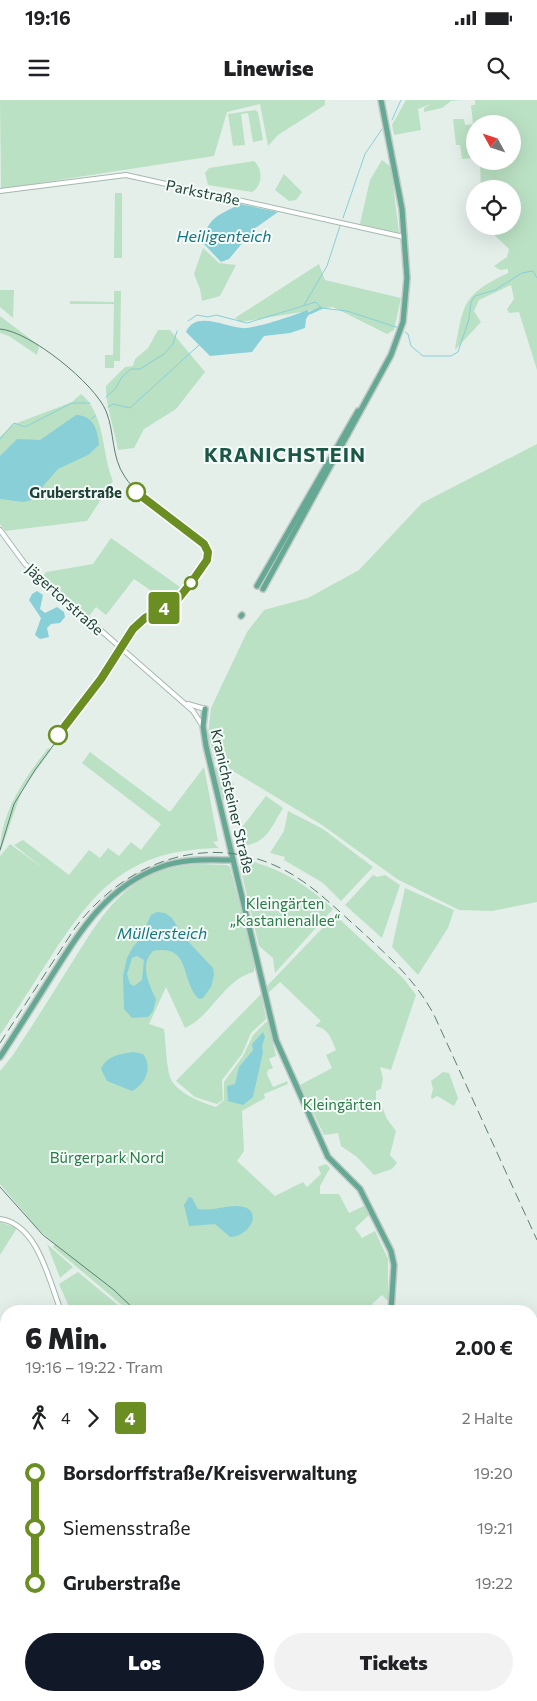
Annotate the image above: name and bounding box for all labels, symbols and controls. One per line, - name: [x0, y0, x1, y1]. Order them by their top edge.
- text: 19:16: [25, 6, 71, 29]
- icon: menu: [25, 54, 53, 82]
- text: Linewise: [223, 54, 314, 81]
- icon: search: [484, 54, 512, 82]
- north arrow: [466, 115, 521, 170]
- map controls: [466, 115, 521, 235]
- street label: Parkstraße: [164, 175, 242, 209]
- button: locate: [466, 180, 521, 235]
- water label: Heiligenteich: [177, 226, 271, 245]
- district label: KRANICHSTEIN: [204, 442, 366, 466]
- marker: Gruberstraße: [126, 482, 146, 502]
- place label: Gruberstraße: [29, 483, 122, 501]
- street label: Jägertorstraße: [22, 559, 108, 639]
- unlabelled marker: [184, 576, 198, 590]
- line badge: 4: [148, 592, 180, 624]
- text: 4: [158, 597, 170, 619]
- unlabelled marker: [48, 725, 68, 745]
- street label: Kranichsteiner Straße: [208, 727, 258, 875]
- park label: Kleingärten „Kastanienallee“: [230, 894, 340, 929]
- water label: Müllersteich: [117, 923, 207, 942]
- park label: Kleingärten: [303, 1095, 381, 1113]
- park label: Bürgerpark Nord: [50, 1148, 164, 1166]
- text: 6 Min.: [25, 1321, 107, 1355]
- text: 2.00 €: [455, 1336, 513, 1359]
- text: 19:16 – 19:22 · Tram: [25, 1357, 163, 1376]
- icon: walk: [25, 1404, 53, 1432]
- icon: forward: [79, 1404, 107, 1432]
- text: 4: [125, 1407, 136, 1429]
- text: 4: [61, 1408, 71, 1427]
- text: 2 Halte: [462, 1408, 513, 1427]
- text: Borsdorffstraße/Kreisverwaltung: [63, 1461, 357, 1484]
- text: 19:20: [473, 1463, 513, 1482]
- text: Siemensstraße: [63, 1516, 190, 1539]
- text: 19:21: [477, 1518, 513, 1537]
- text: Gruberstraße: [63, 1571, 180, 1594]
- text: 19:22: [475, 1573, 513, 1592]
- button: Los: [25, 1633, 264, 1691]
- button: Tickets: [274, 1633, 513, 1691]

